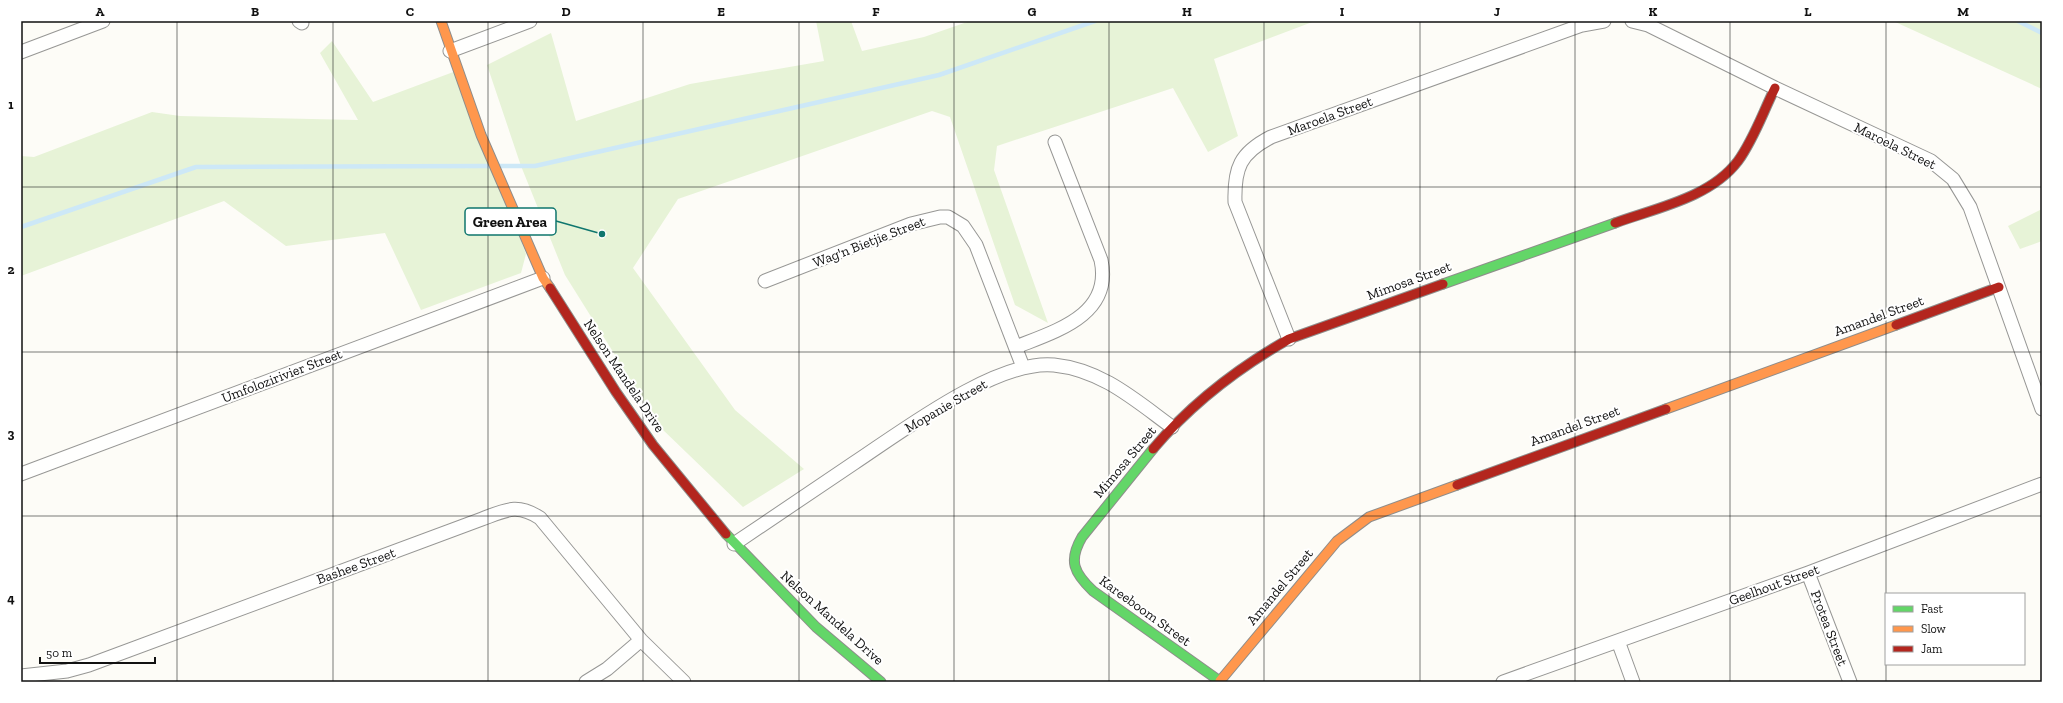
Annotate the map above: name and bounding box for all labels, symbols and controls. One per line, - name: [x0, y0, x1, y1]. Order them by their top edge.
- text: A: [96, 4, 105, 19]
- text: B: [251, 4, 259, 19]
- text: C: [406, 4, 414, 19]
- text: D: [561, 4, 571, 19]
- text: E: [717, 4, 725, 19]
- text: F: [872, 4, 880, 19]
- text: G: [1028, 4, 1037, 19]
- text: H: [1182, 4, 1192, 19]
- text: I: [1340, 4, 1345, 19]
- text: J: [1494, 4, 1500, 19]
- text: K: [1649, 4, 1658, 19]
- text: L: [1804, 4, 1812, 19]
- text: M: [1957, 4, 1969, 19]
- street label: Maroela Street: [1285, 92, 1376, 139]
- text: 1: [8, 97, 14, 112]
- street label: Maroela Street: [1851, 119, 1940, 174]
- callout: Green Area: [465, 208, 556, 235]
- street label: Wag'n Bietjie Street: [810, 212, 928, 271]
- text: Green Area: [473, 213, 548, 231]
- street label: Mimosa Street: [1365, 258, 1454, 304]
- text: 2: [8, 262, 15, 277]
- street label: Amandel Street: [1832, 292, 1927, 340]
- street label: Nelson Mandela Drive: [580, 316, 668, 436]
- street label: Umfolozirivier Street: [219, 345, 345, 407]
- street label: Mopanie Street: [902, 375, 991, 436]
- street label: Amandel Street: [1528, 402, 1623, 450]
- street label: Mimosa Street: [1090, 422, 1160, 501]
- text: 3: [8, 426, 15, 441]
- street label: Bashee Street: [314, 544, 398, 588]
- street label: Amandel Street: [1243, 545, 1317, 628]
- street label: Geelhout Street: [1727, 561, 1822, 609]
- street label: Nelson Mandela Drive: [777, 567, 887, 669]
- street label: Kareeboom Street: [1096, 572, 1195, 650]
- street label: Protea Street: [1807, 588, 1852, 669]
- text: 4: [7, 591, 15, 606]
- legend: [1885, 593, 2025, 665]
- text: Fast: [1921, 602, 1944, 616]
- text: Slow: [1921, 622, 1947, 636]
- scale bar: [40, 639, 155, 665]
- text: Jam: [1921, 642, 1943, 656]
- text: 50 m: [46, 646, 73, 660]

